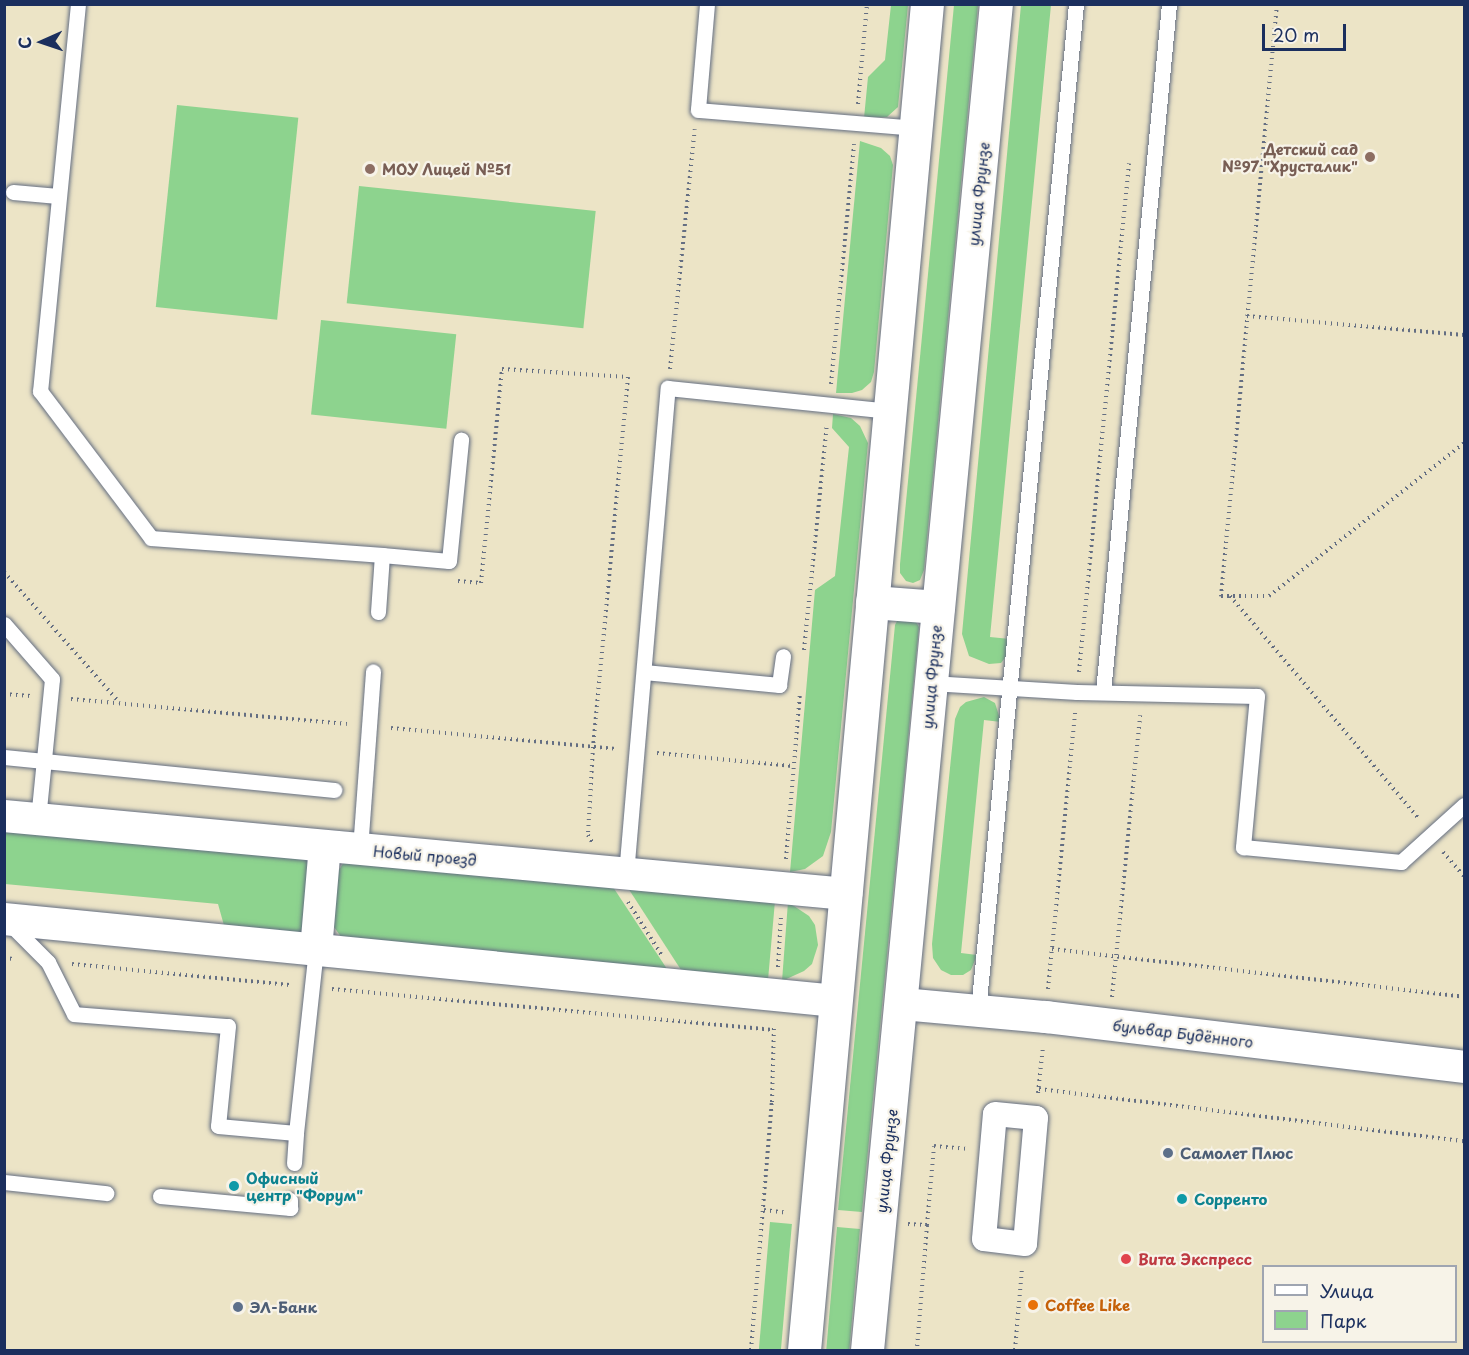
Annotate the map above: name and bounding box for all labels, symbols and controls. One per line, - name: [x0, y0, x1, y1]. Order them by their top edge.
- north arrow: [12, 12, 72, 72]
- scale bar: [1265, 12, 1349, 50]
- text: 20 m: [1273, 21, 1319, 48]
- text: С: [12, 36, 36, 50]
- place label: Детский сад №97 "Хрусталик": [1221, 139, 1358, 174]
- street label: улица Фрунзе: [964, 141, 992, 247]
- marker: Детский сад №97 "Хрусталик": [1363, 150, 1377, 164]
- place label: МОУ Лицей №51: [382, 160, 512, 178]
- marker: МОУ Лицей №51: [363, 162, 377, 176]
- street label: улица Фрунзе: [917, 624, 945, 730]
- street label: Новый проезд: [373, 842, 477, 868]
- street label: бульвар Будённого: [1112, 1015, 1254, 1051]
- street label: улица Фрунзе: [872, 1108, 900, 1214]
- place label: Самолет Плюс: [1180, 1144, 1294, 1162]
- marker: Самолет Плюс: [1161, 1146, 1175, 1160]
- place label: Офисный центр "Форум": [246, 1168, 364, 1203]
- marker: Офисный центр "Форум": [227, 1179, 241, 1193]
- place label: Сорренто: [1194, 1190, 1267, 1208]
- marker: Сорренто: [1175, 1192, 1189, 1206]
- place label: Вита Экспресс: [1138, 1250, 1252, 1268]
- marker: Вита Экспресс: [1119, 1252, 1133, 1266]
- legend: [1262, 1265, 1457, 1343]
- text: Улица: [1320, 1277, 1374, 1304]
- place label: Coffee Like: [1045, 1296, 1131, 1314]
- place label: ЭЛ-Банк: [250, 1298, 317, 1316]
- marker: Coffee Like: [1026, 1298, 1040, 1312]
- marker: ЭЛ-Банк: [231, 1300, 245, 1314]
- text: Парк: [1320, 1307, 1366, 1334]

